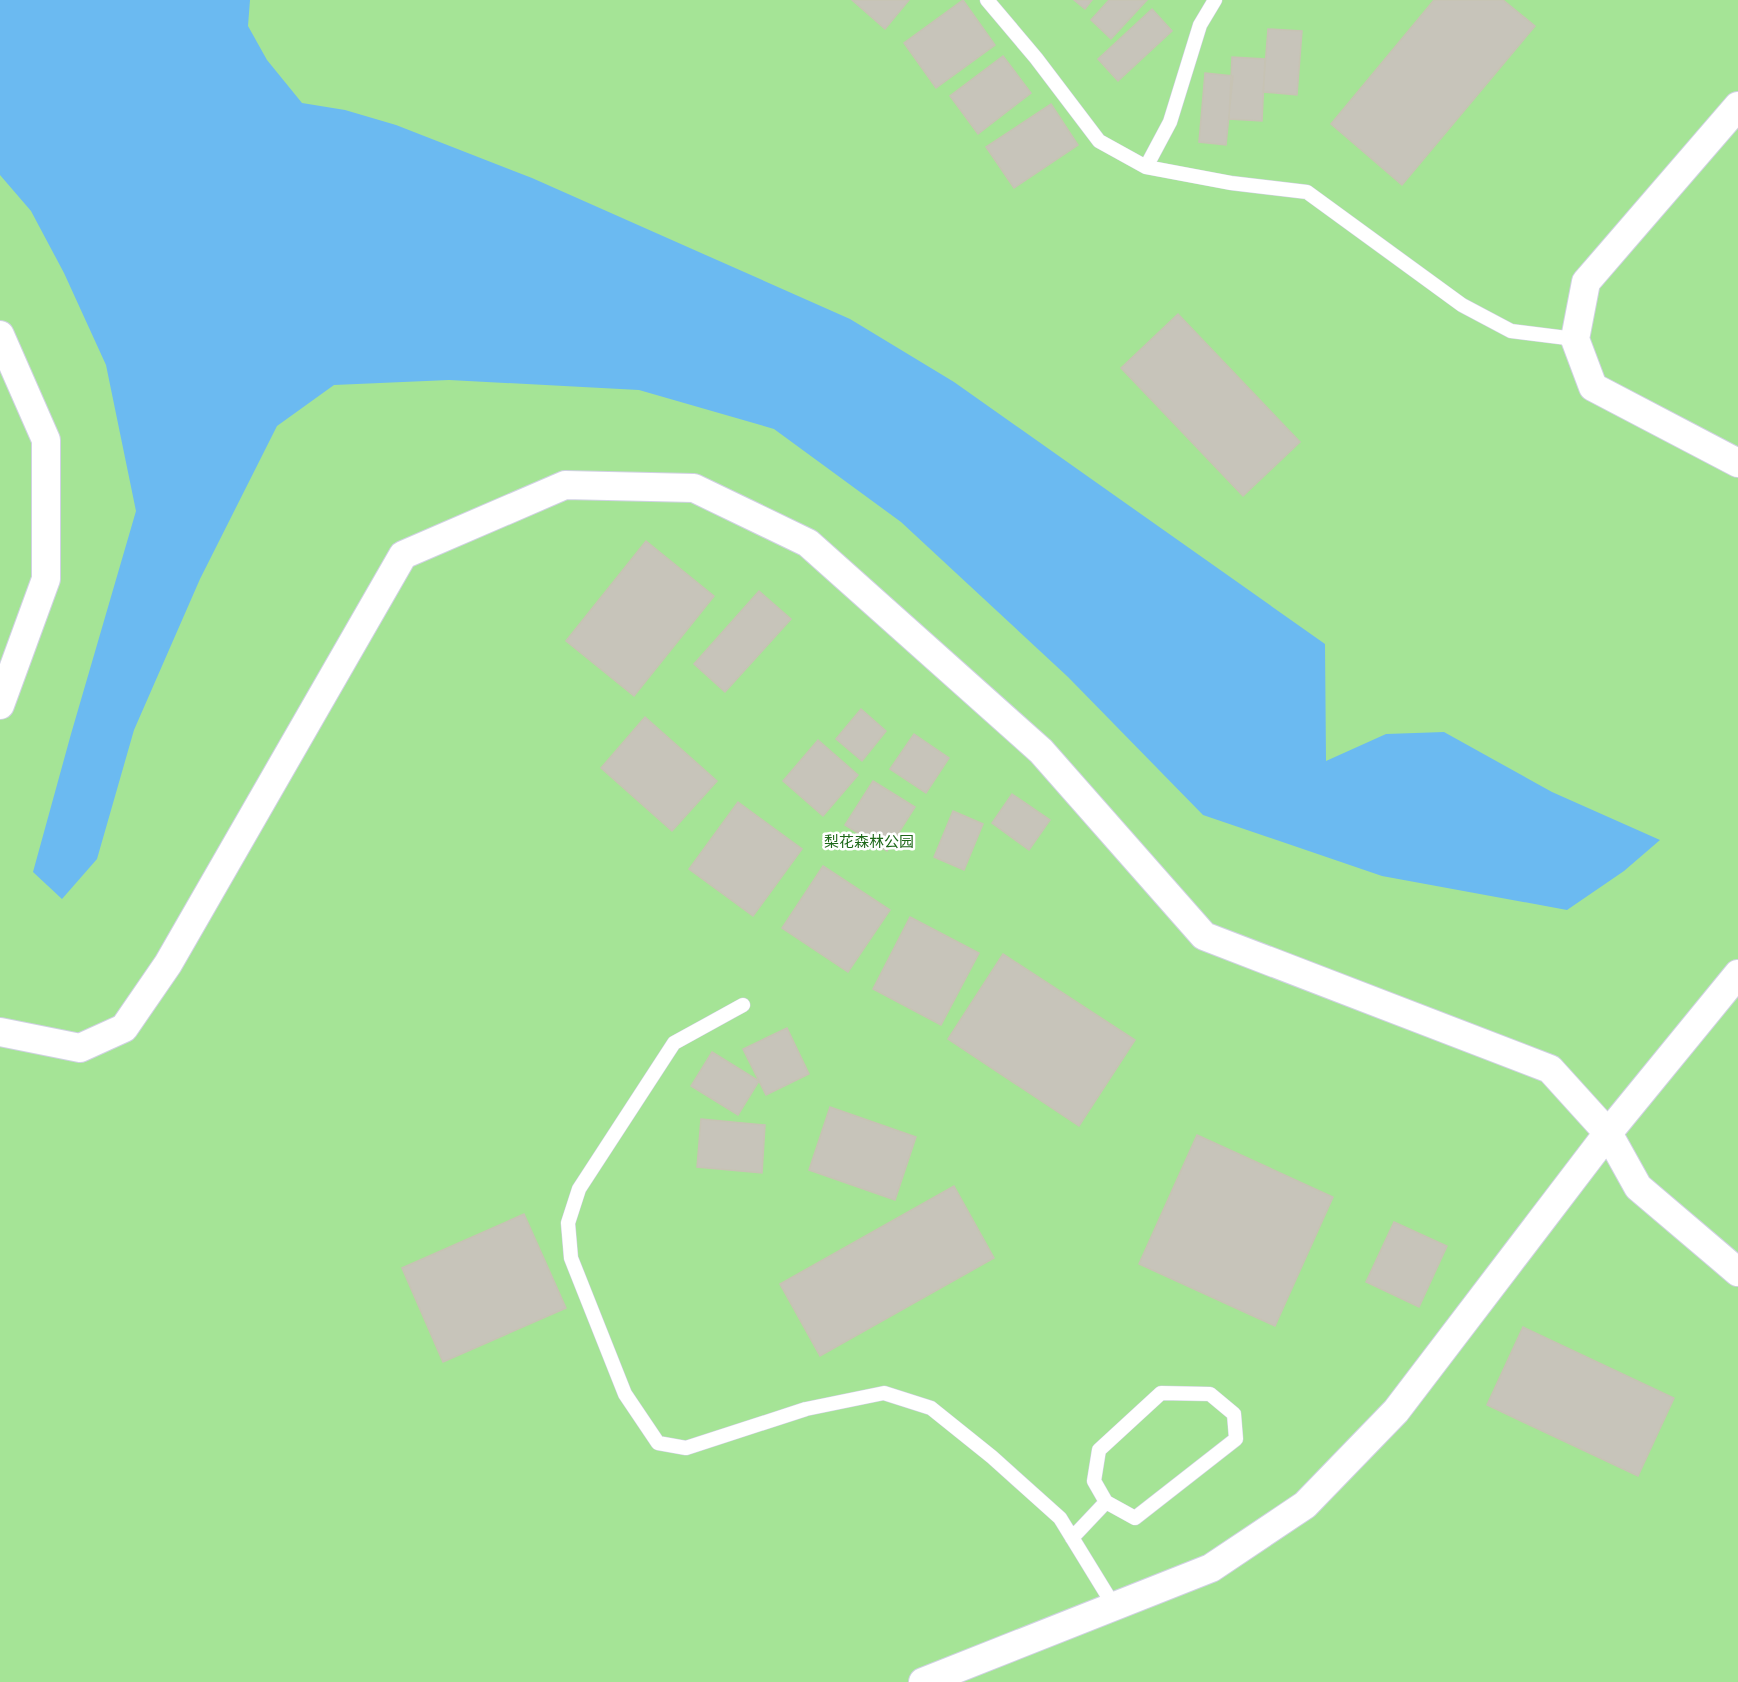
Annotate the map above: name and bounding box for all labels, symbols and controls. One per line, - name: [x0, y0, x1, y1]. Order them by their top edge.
- park label: 梨花森林公园: [824, 832, 914, 850]

